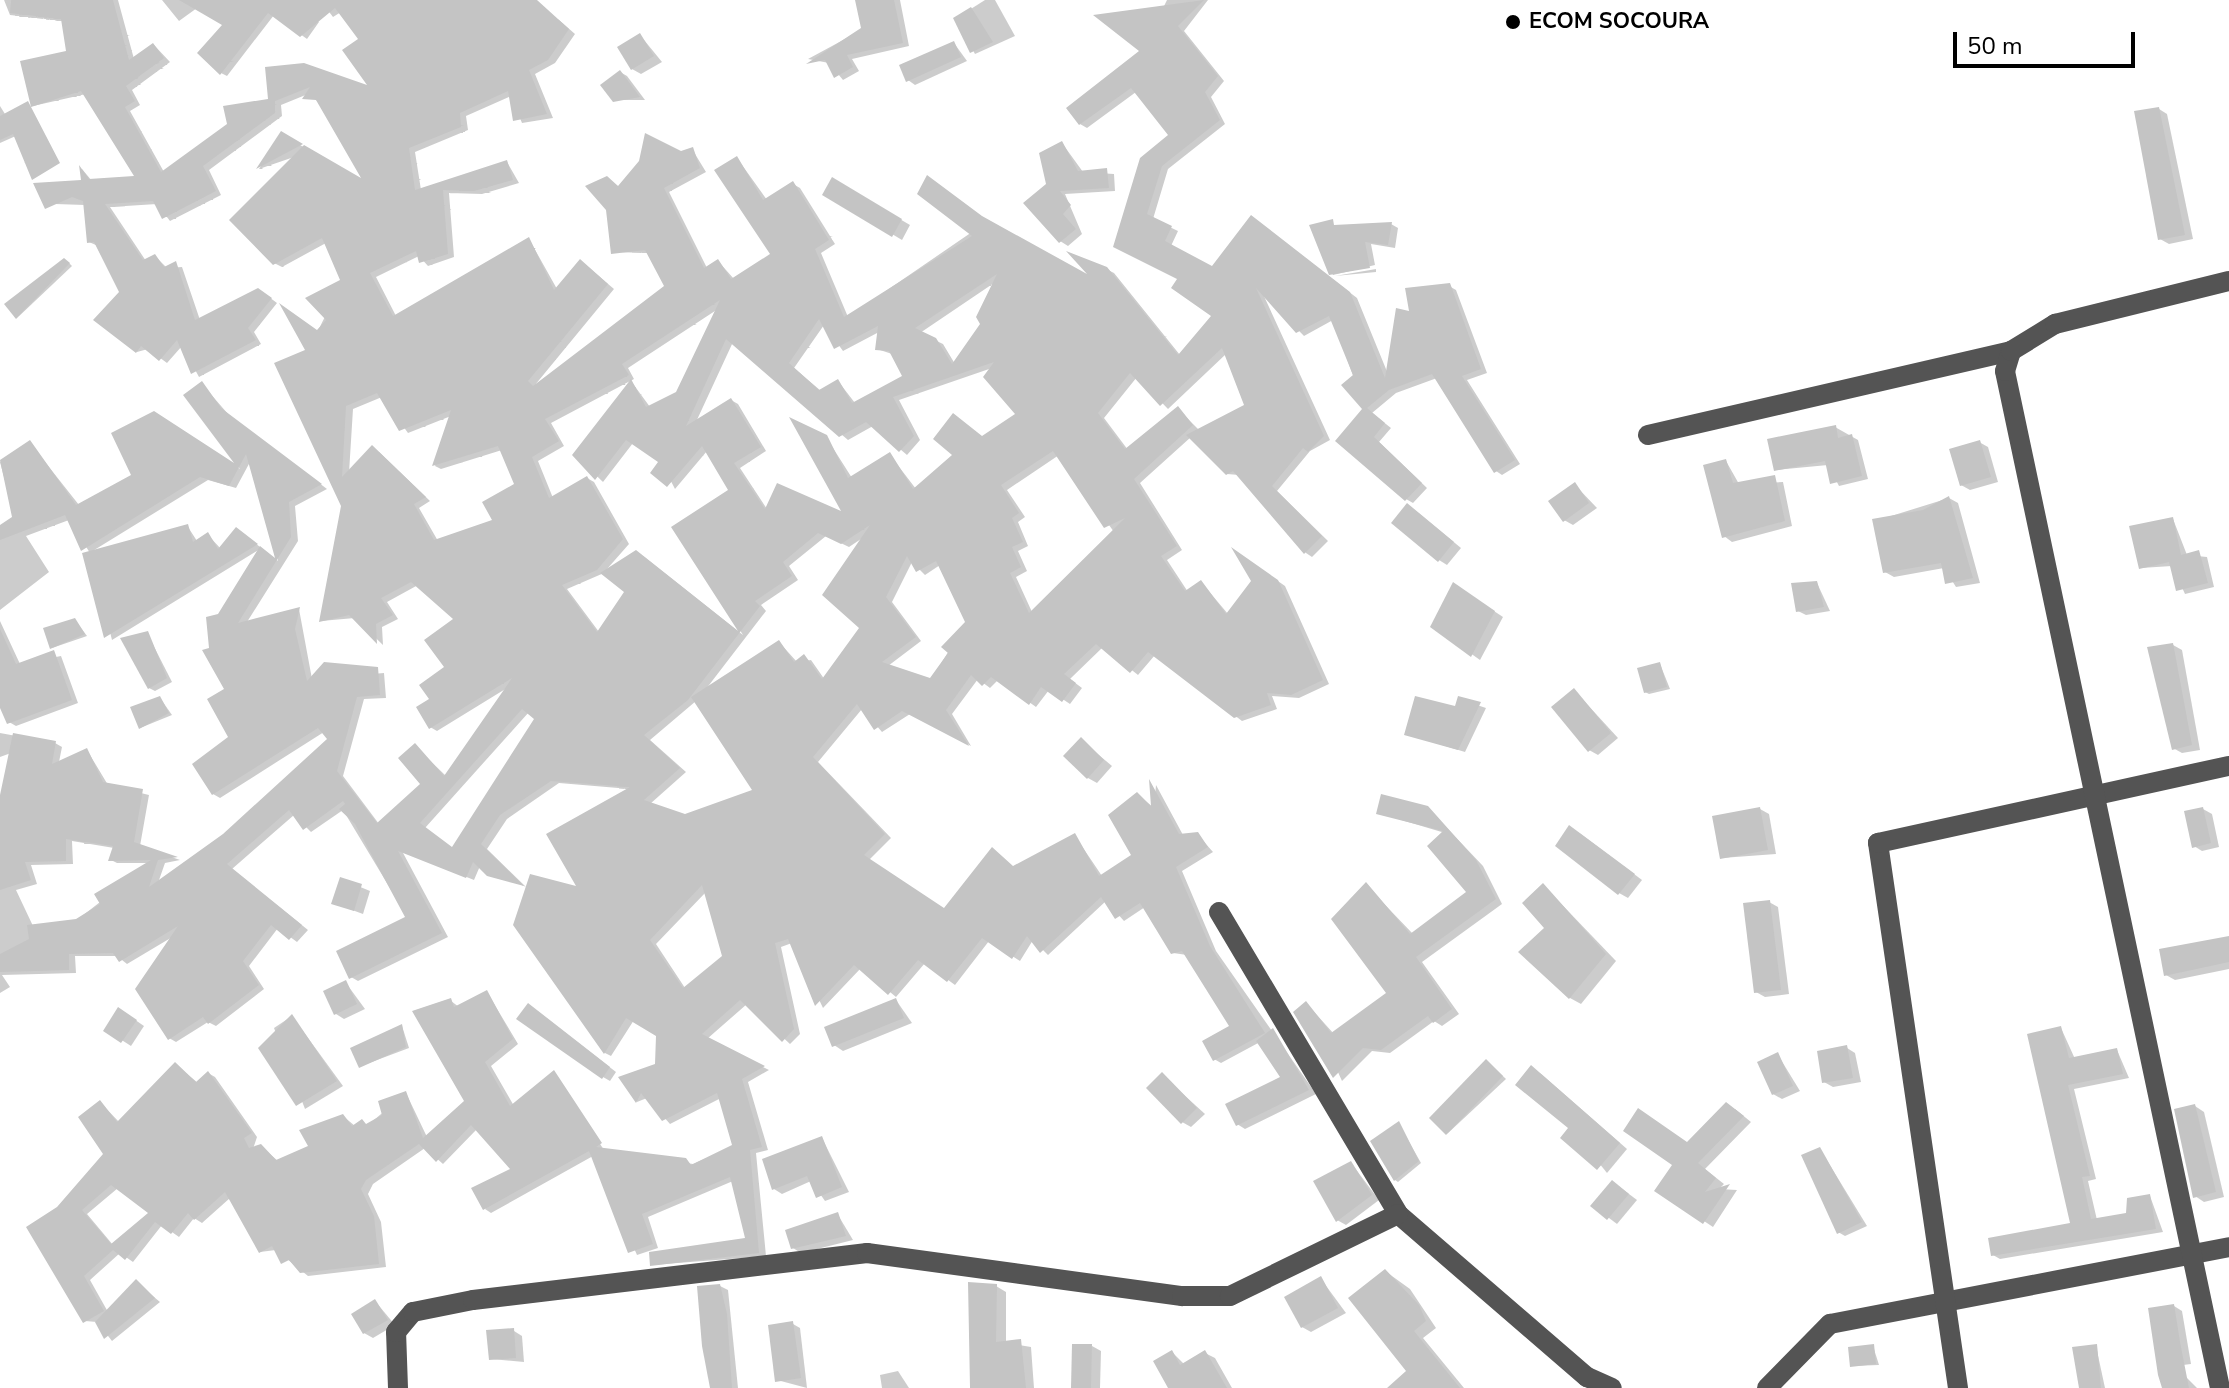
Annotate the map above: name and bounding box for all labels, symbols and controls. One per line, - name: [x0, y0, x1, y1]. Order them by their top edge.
- place label: ECOM SOCOURA: [1529, 9, 1709, 35]
- marker: ECOM SOCOURA: [1504, 13, 1522, 31]
- scale bar: [1957, 16, 2139, 66]
- text: 50 m: [1967, 30, 2023, 62]

